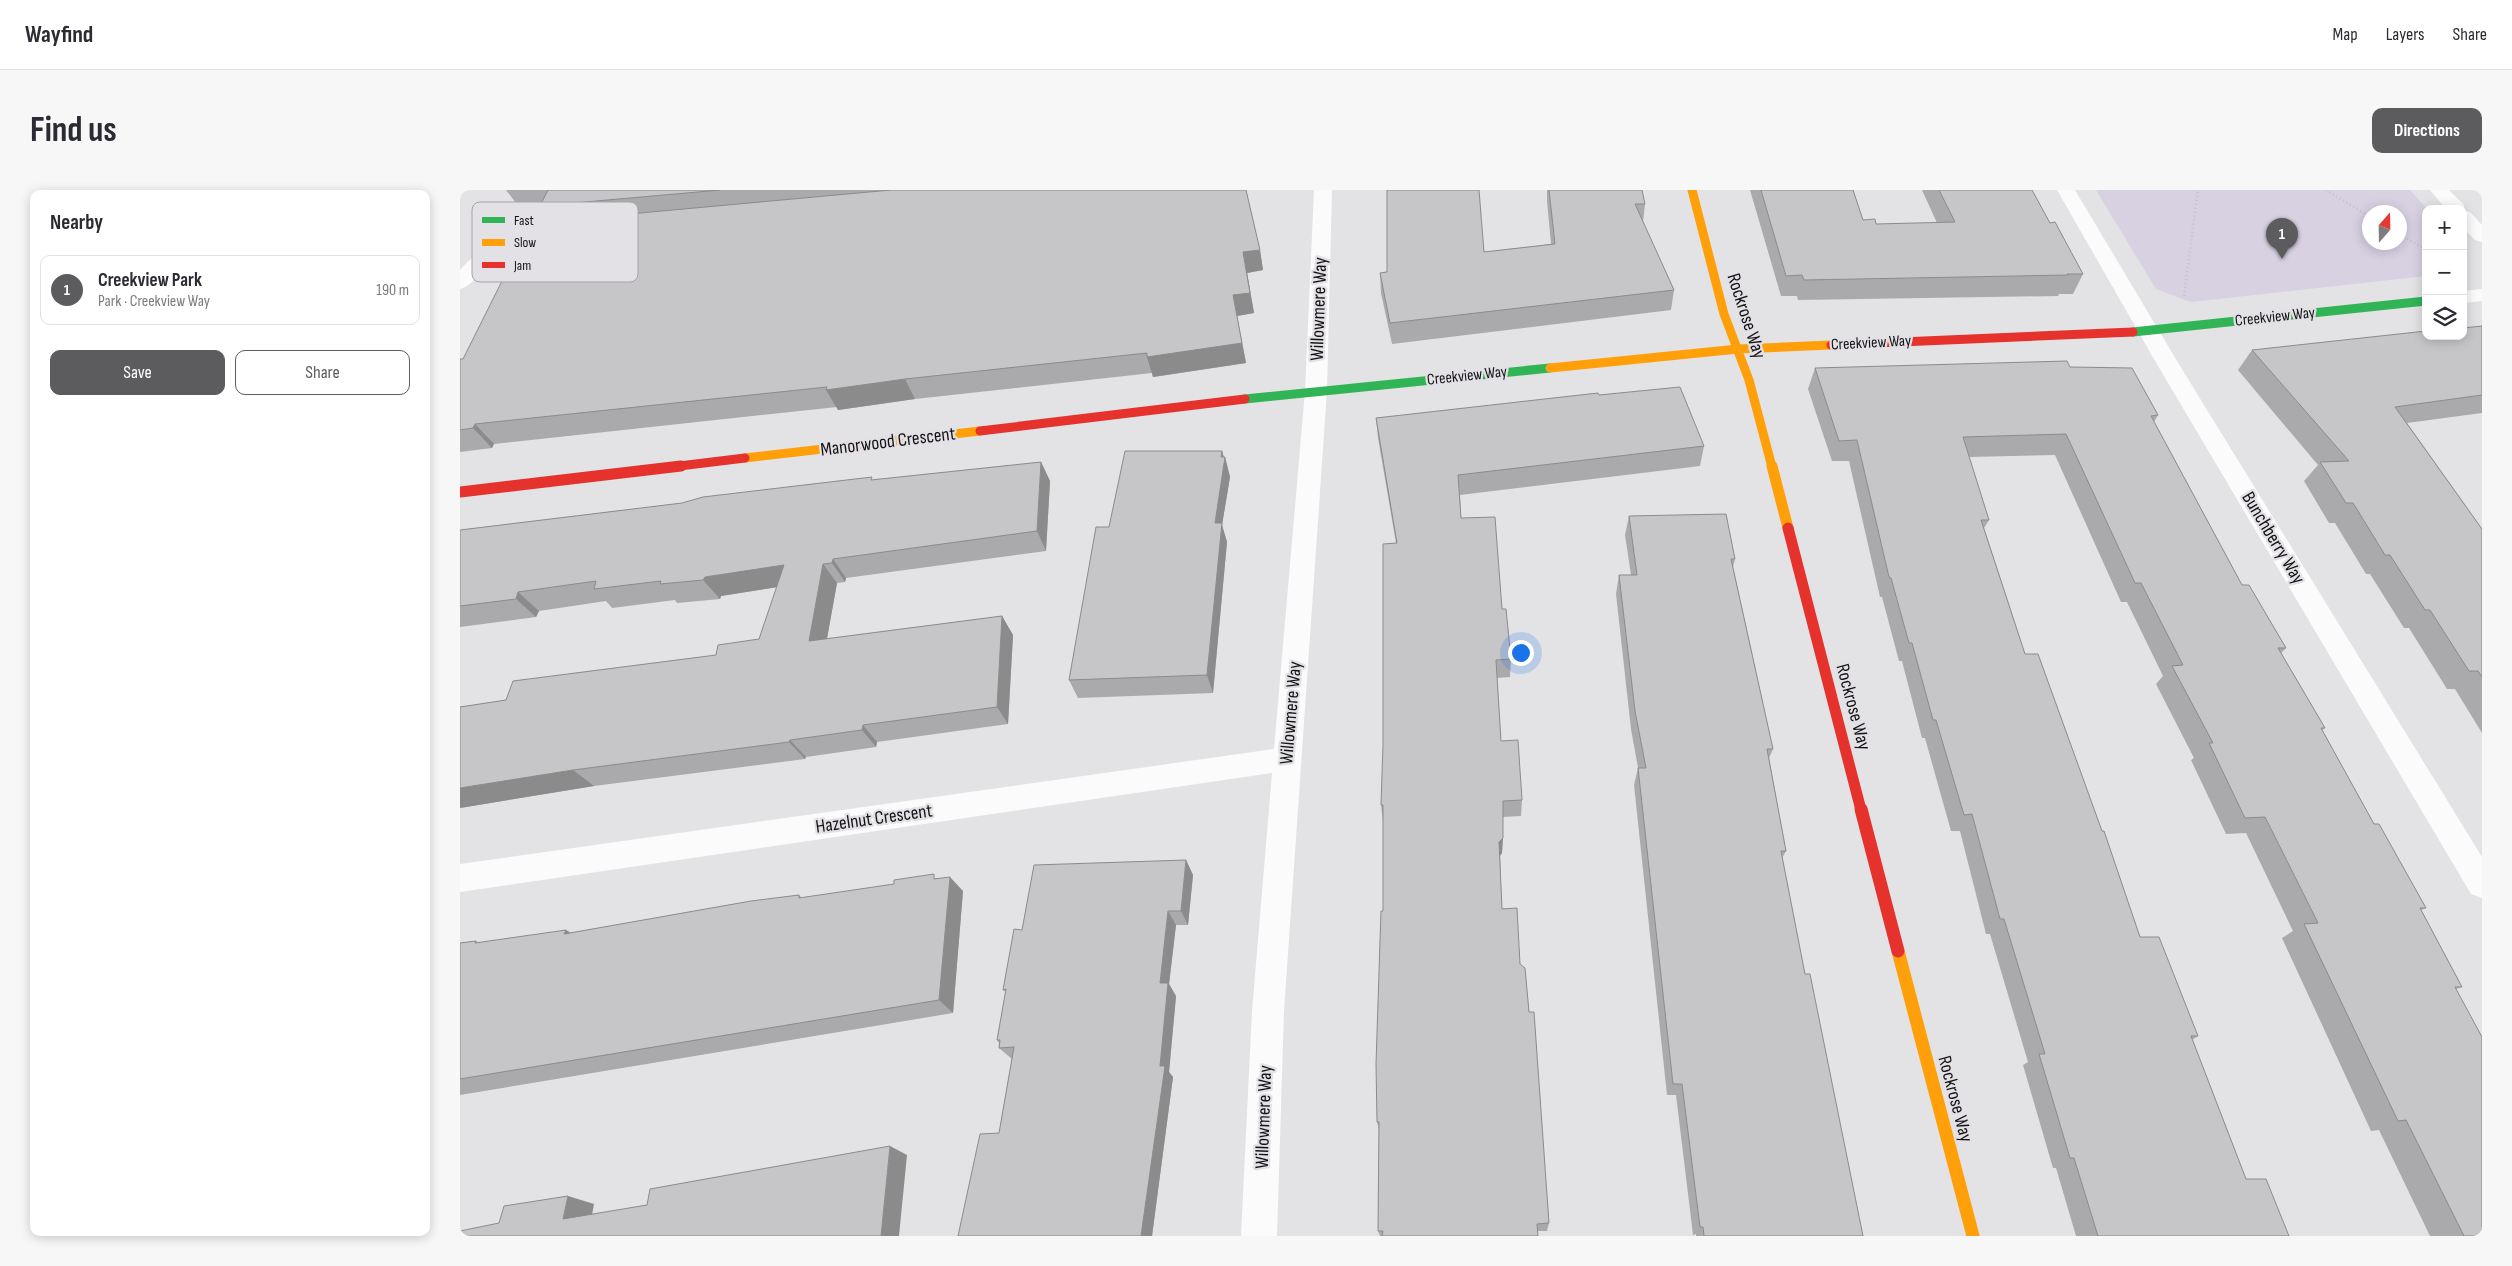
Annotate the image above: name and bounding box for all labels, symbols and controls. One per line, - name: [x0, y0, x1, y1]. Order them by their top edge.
- text: Wayfind: [25, 20, 93, 49]
- text: Map: [2333, 24, 2358, 45]
- text: Layers: [2386, 24, 2425, 45]
- text: Share: [2453, 24, 2487, 45]
- button: Directions: [2372, 108, 2482, 153]
- text: Find us: [30, 109, 117, 152]
- legend: [472, 202, 638, 282]
- north arrow: [2362, 205, 2407, 250]
- map controls: [2422, 205, 2467, 340]
- button: +: [2422, 205, 2467, 250]
- text: Nearby: [50, 210, 103, 235]
- text: Fast: [514, 212, 534, 229]
- pin: 1: [2266, 218, 2298, 259]
- text: Slow: [514, 234, 536, 251]
- button: −: [2422, 250, 2467, 295]
- street label: Willowmere Way: [1306, 256, 1332, 361]
- text: Jam: [513, 257, 531, 274]
- text: Creekview Park: [98, 269, 202, 292]
- street label: Rockrose Way: [1721, 271, 1771, 362]
- text: 1: [64, 281, 70, 300]
- text: 190 m: [376, 281, 409, 300]
- text: Park · Creekview Way: [98, 292, 210, 311]
- button: layers: [2422, 295, 2467, 340]
- street label: Creekview Way: [2234, 303, 2316, 331]
- street label: Creekview Way: [1830, 331, 1912, 355]
- button: Save: [50, 350, 225, 395]
- button: Share: [235, 350, 410, 395]
- street label: Creekview Way: [1426, 362, 1508, 390]
- street label: Manorwood Crescent: [819, 422, 957, 462]
- street label: Bunchberry Way: [2236, 488, 2310, 589]
- your location: [1508, 640, 1534, 666]
- street label: Willowmere Way: [1275, 660, 1307, 766]
- street label: Rockrose Way: [1830, 661, 1876, 753]
- street label: Hazelnut Crescent: [814, 799, 934, 839]
- street label: Rockrose Way: [1932, 1053, 1978, 1145]
- street label: Willowmere Way: [1251, 1064, 1277, 1169]

